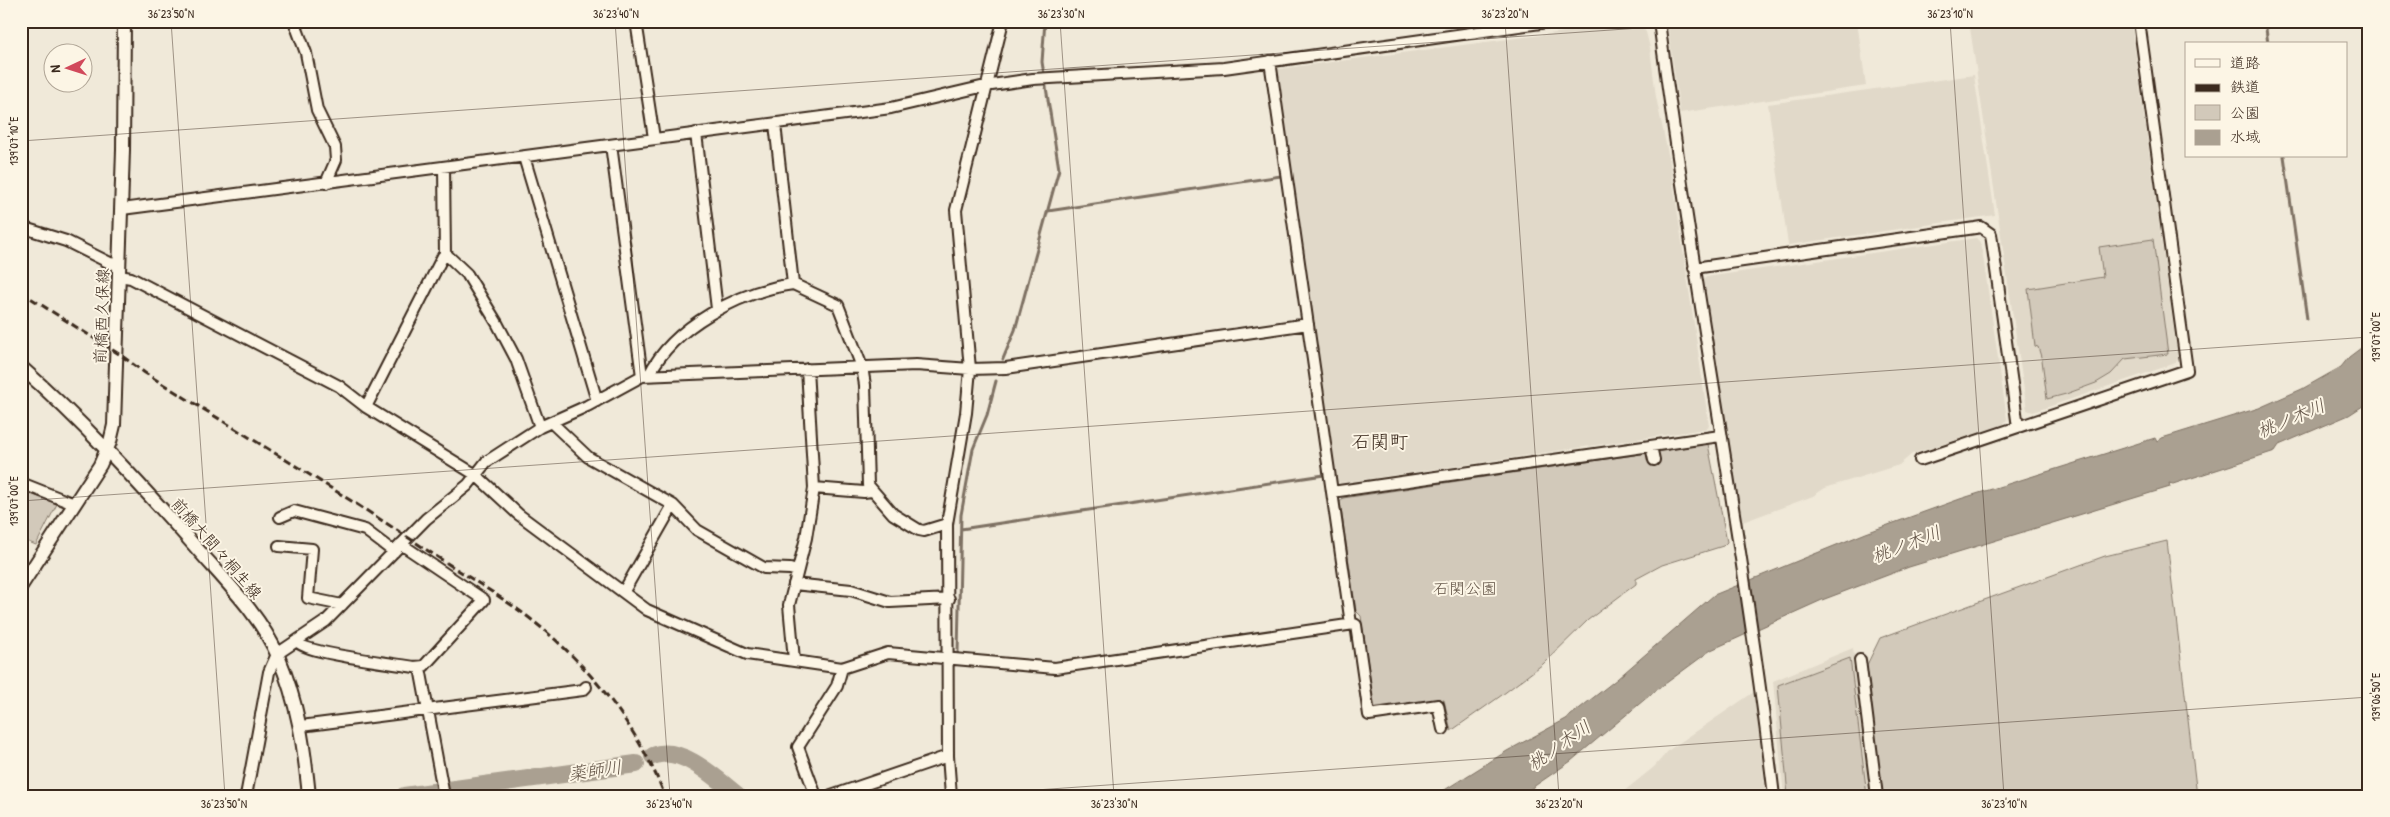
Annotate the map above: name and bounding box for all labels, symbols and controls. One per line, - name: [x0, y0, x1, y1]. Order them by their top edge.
- text: 36°23'50"N: [148, 5, 194, 22]
- text: 36°23'40"N: [593, 5, 639, 22]
- text: 36°23'30"N: [1038, 5, 1084, 22]
- text: 36°23'20"N: [1482, 5, 1528, 22]
- text: 36°23'10"N: [1927, 5, 1973, 22]
- north arrow: [42, 42, 92, 92]
- legend: [2185, 42, 2348, 158]
- text: 道路: [2230, 52, 2260, 73]
- text: N: [45, 64, 64, 73]
- text: 鉄道: [2230, 76, 2260, 97]
- text: 公園: [2230, 102, 2260, 123]
- text: 139°07'10"E: [5, 116, 22, 165]
- text: 水域: [2230, 126, 2260, 147]
- street label: 前橋西久保線: [88, 268, 114, 364]
- text: 139°07'00"E: [2367, 311, 2384, 362]
- water label: 桃ノ木川: [2253, 392, 2329, 444]
- district label: 石関町: [1351, 428, 1409, 454]
- text: 139°07'00"E: [5, 475, 22, 526]
- street label: 前橋大間々桐生線: [167, 492, 267, 604]
- water label: 桃ノ木川: [1868, 519, 1944, 569]
- park label: 石関公園: [1433, 577, 1497, 599]
- text: 139°06'50"E: [2367, 672, 2384, 721]
- water label: 桃ノ木川: [1522, 714, 1596, 776]
- water label: 薬師川: [567, 754, 623, 786]
- text: 36°23'50"N: [201, 795, 247, 812]
- text: 36°23'40"N: [646, 795, 692, 812]
- text: 36°23'30"N: [1091, 795, 1137, 812]
- text: 36°23'20"N: [1536, 795, 1582, 812]
- text: 36°23'10"N: [1981, 795, 2027, 812]

